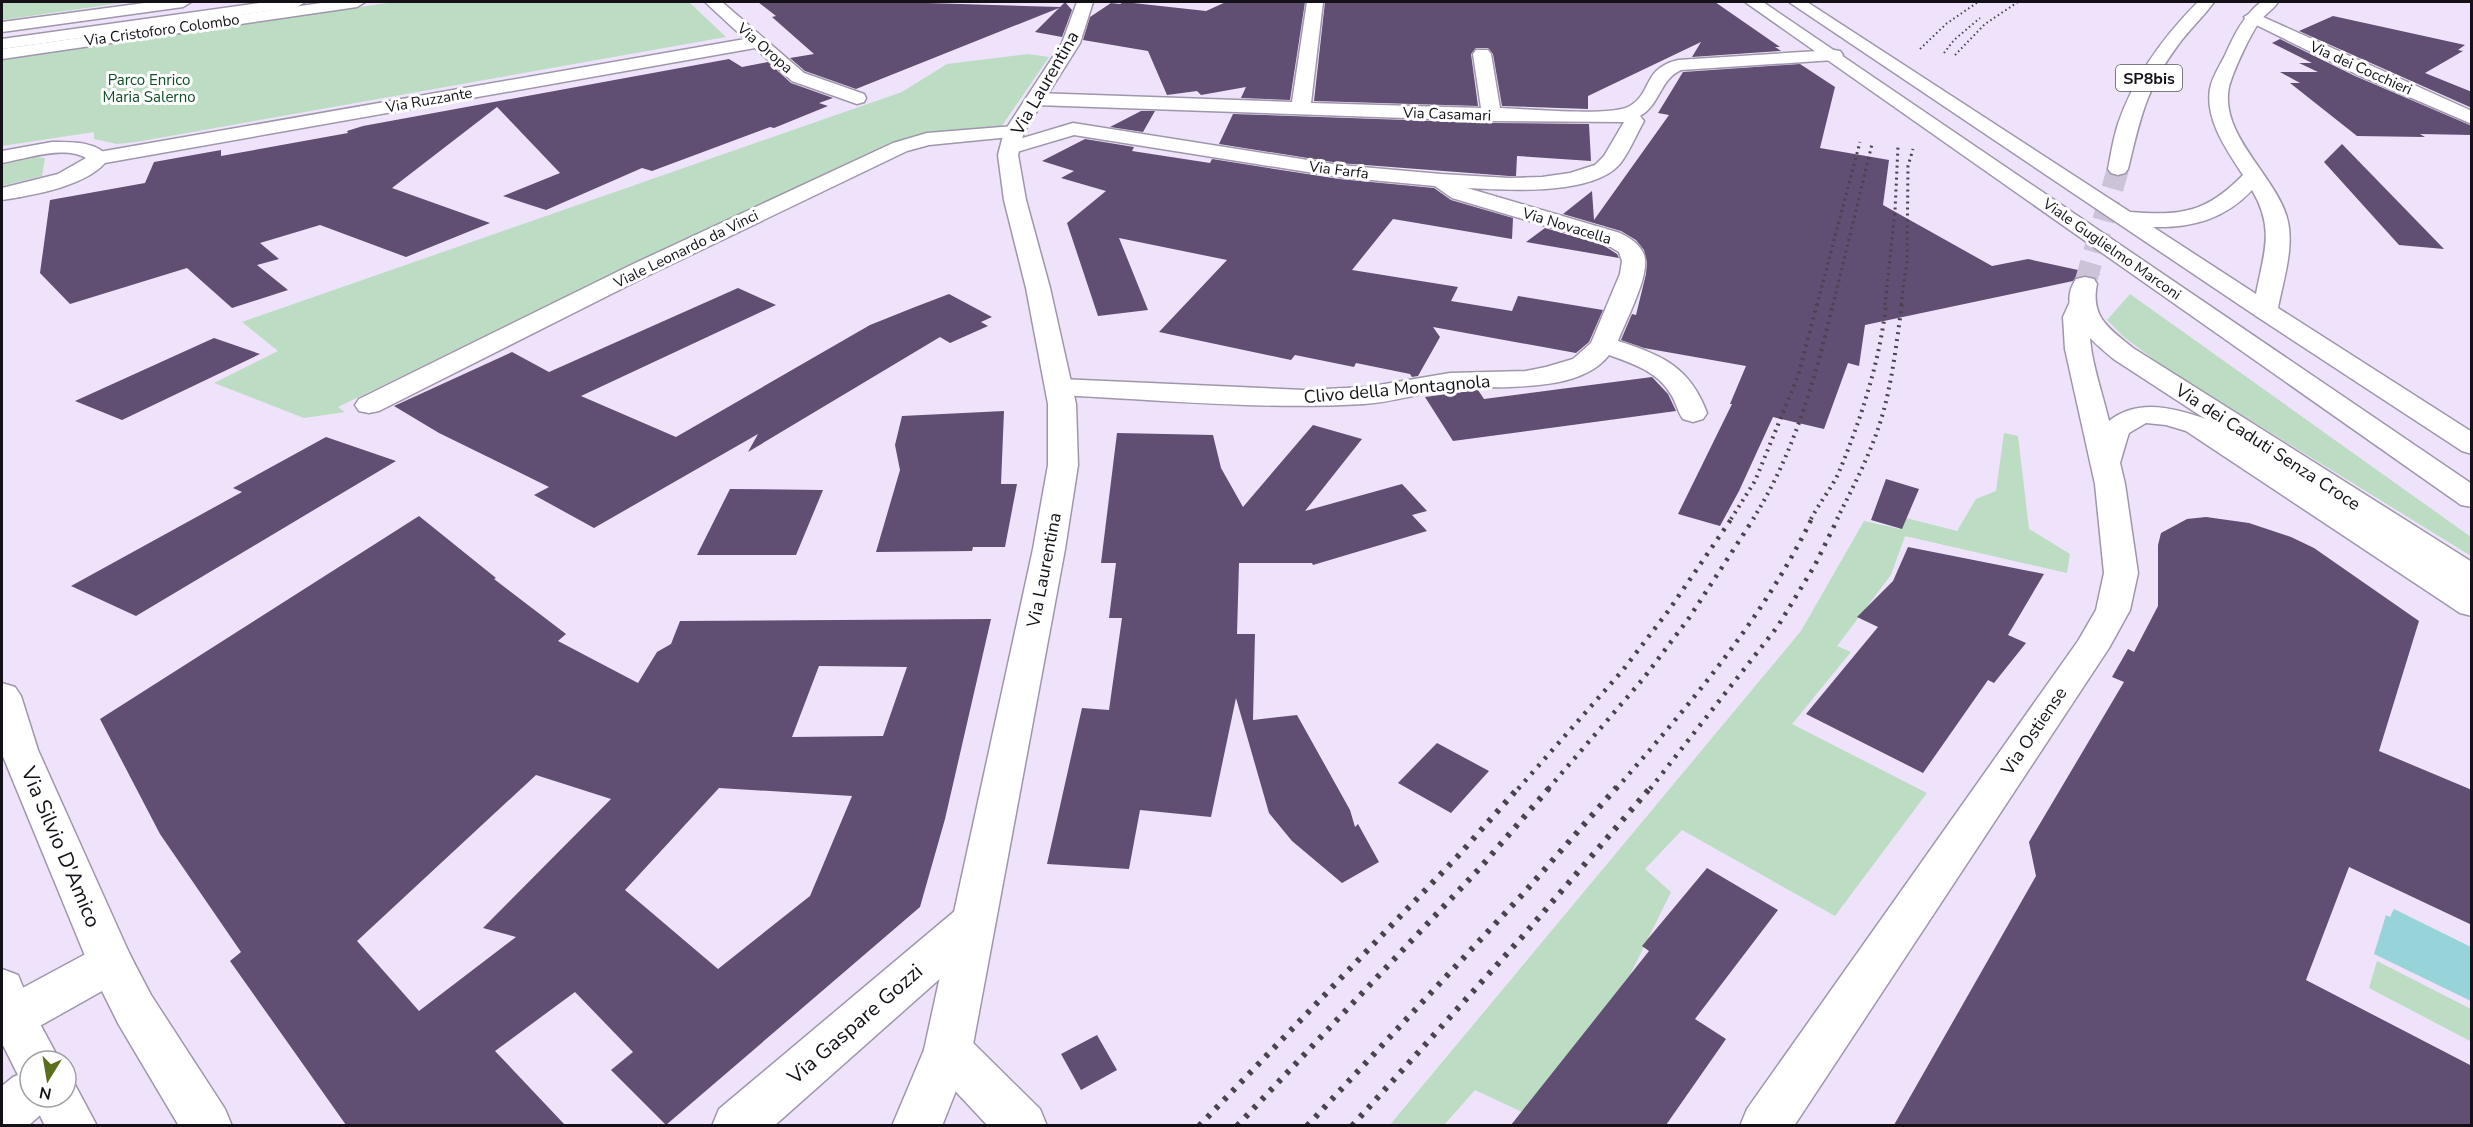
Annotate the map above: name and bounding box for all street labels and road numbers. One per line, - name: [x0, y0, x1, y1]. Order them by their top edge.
- street label: Via Cristoforo Colombo: [82, 9, 241, 51]
- street label: Via Oropa: [732, 18, 797, 78]
- street label: Via Laurentina: [1005, 27, 1085, 140]
- street label: Via dei Cocchieri: [2306, 36, 2415, 100]
- road number: SP8bis: [2116, 65, 2182, 91]
- street label: Via Ruzzante: [383, 83, 474, 118]
- street label: Via Casamari: [1402, 102, 1491, 126]
- street label: Via Farfa: [1307, 156, 1370, 184]
- street label: Viale Guglielmo Marconi: [2038, 193, 2185, 304]
- street label: Via Novacella: [1519, 203, 1614, 249]
- street label: Viale Leonardo da Vinci: [610, 205, 762, 293]
- street label: Clivo della Montagnola: [1303, 369, 1491, 409]
- street label: Via dei Caduti Senza Croce: [2170, 378, 2365, 516]
- street label: Via Laurentina: [1021, 511, 1067, 630]
- street label: Via Ostiense: [1995, 682, 2072, 781]
- street label: Via Silvio D'Amico: [14, 761, 107, 932]
- street label: Via Gaspare Gozzi: [781, 957, 929, 1091]

